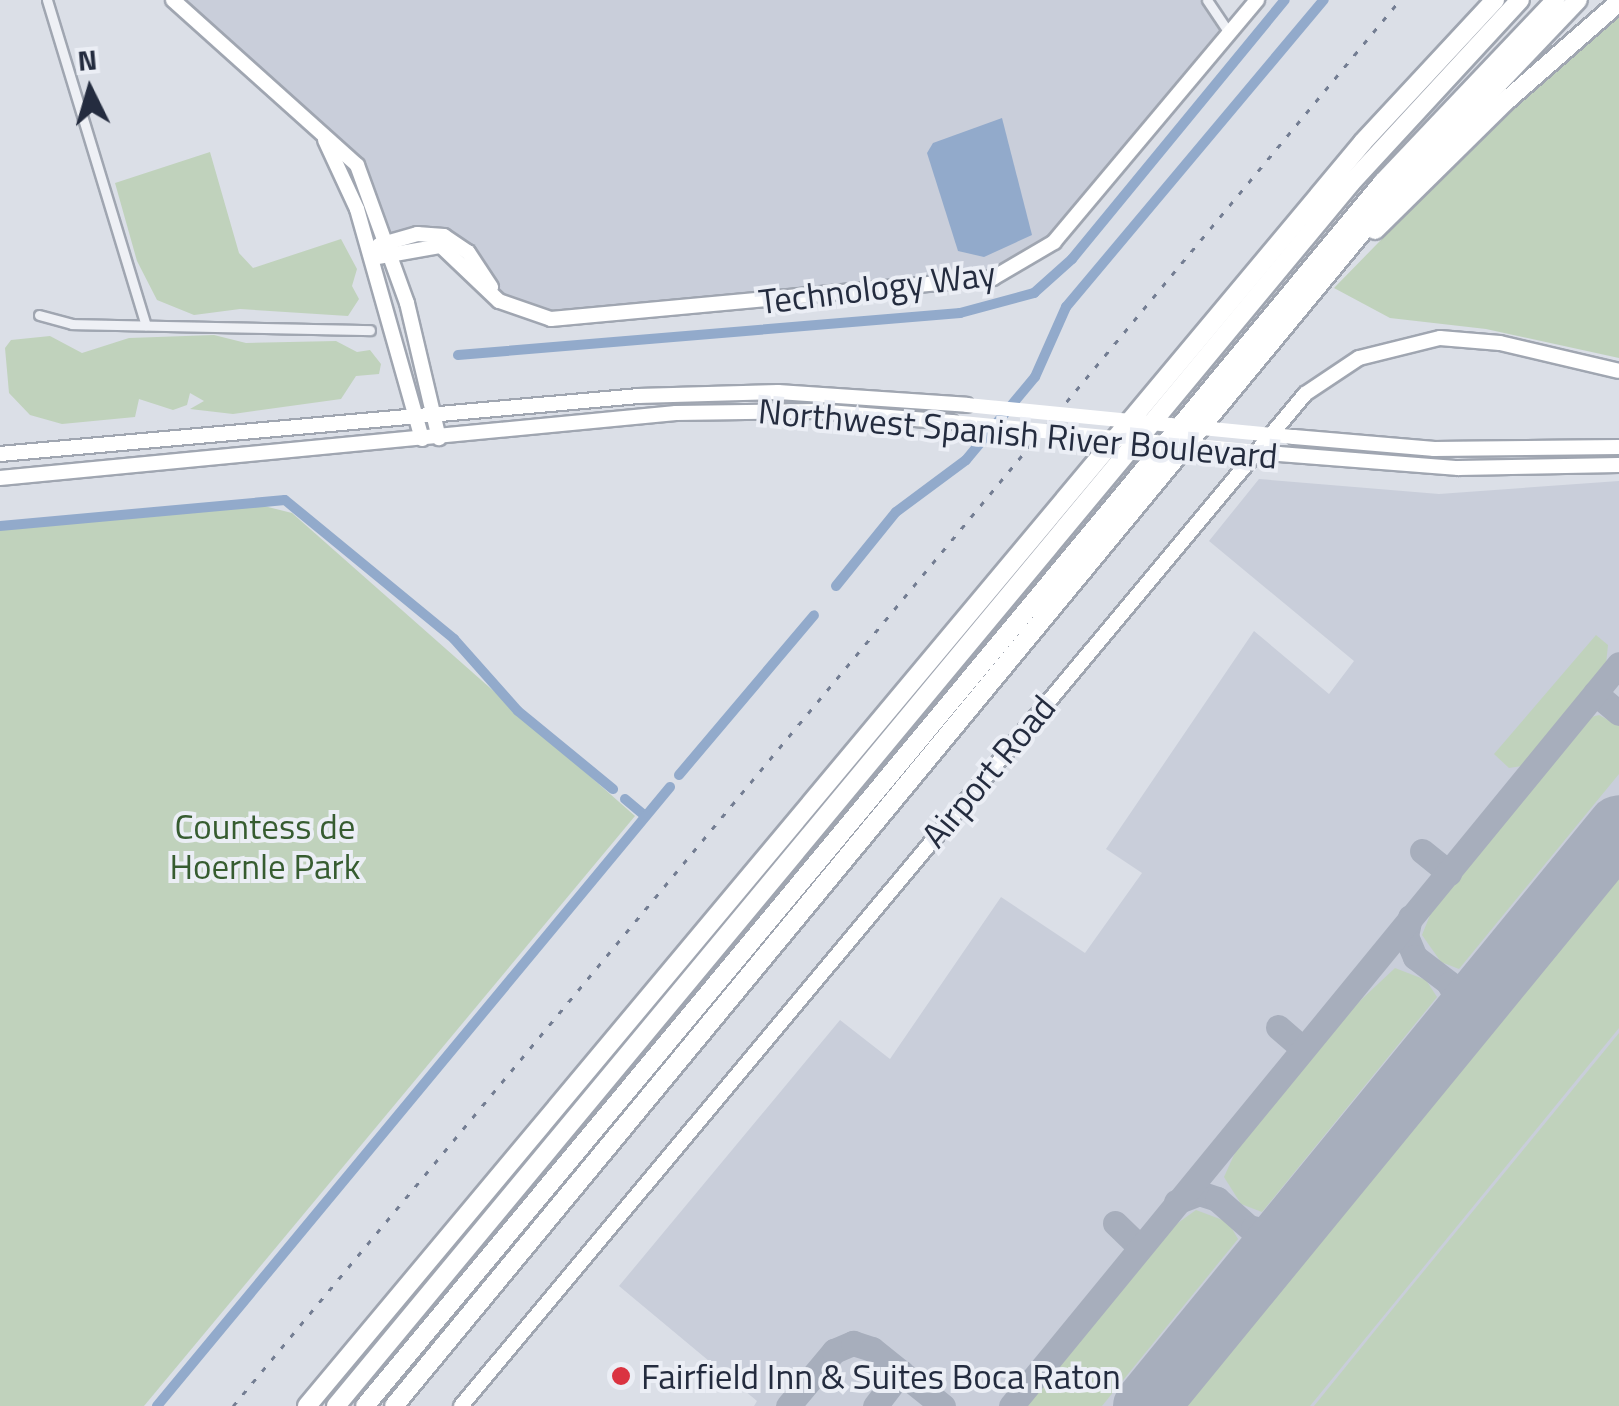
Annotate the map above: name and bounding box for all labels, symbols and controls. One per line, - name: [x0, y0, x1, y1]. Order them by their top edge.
- text: N: [76, 37, 99, 82]
- north arrow: [40, 40, 140, 140]
- street label: Technology Way: [756, 252, 998, 322]
- street label: Northwest Spanish River Boulevard: [757, 389, 1279, 477]
- street label: Airport Road: [912, 686, 1064, 856]
- park label: Countess de Hoernle Park: [170, 805, 360, 887]
- place label: Fairfield Inn & Suites Boca Raton: [641, 1355, 1121, 1397]
- marker: Fairfield Inn & Suites Boca Raton: [610, 1365, 632, 1387]

